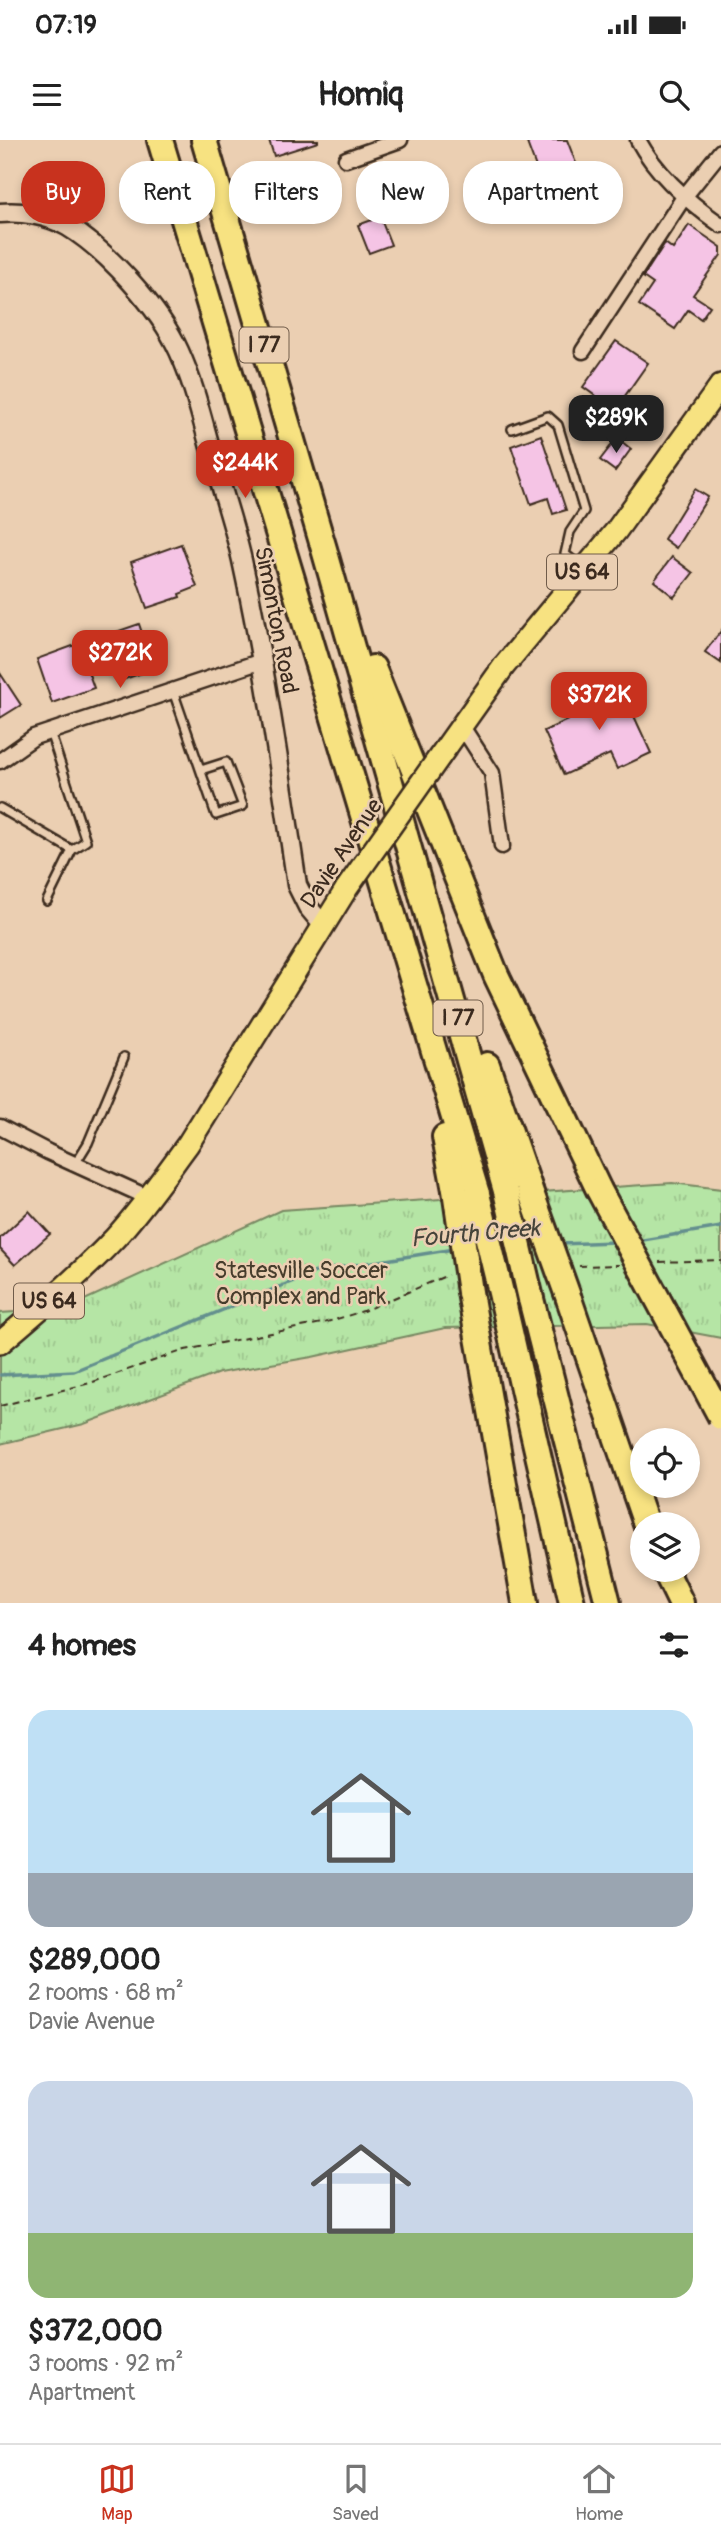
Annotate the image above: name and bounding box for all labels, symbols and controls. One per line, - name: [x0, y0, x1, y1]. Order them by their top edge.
- text: 07:19: [35, 9, 97, 41]
- text: Homiq: [318, 75, 403, 115]
- icon: menu: [28, 76, 66, 114]
- icon: search: [655, 76, 693, 114]
- chip: Buy: [21, 161, 105, 224]
- chip: Rent: [119, 161, 215, 224]
- chip: Filters: [229, 161, 342, 224]
- chip: New: [356, 161, 449, 224]
- chip: Apartment: [463, 161, 623, 224]
- road number: I 77: [240, 328, 288, 362]
- pin: $289K: [567, 396, 665, 455]
- text: $289K: [585, 403, 647, 432]
- pin: $244K: [196, 440, 294, 500]
- text: $244K: [212, 448, 278, 477]
- street label: Simonton Road: [248, 544, 305, 696]
- road number: US 64: [547, 554, 617, 590]
- pin: $272K: [71, 630, 169, 690]
- text: $272K: [88, 638, 152, 667]
- pin: $372K: [550, 672, 648, 732]
- text: $372K: [567, 680, 631, 709]
- street label: Davie Avenue: [294, 792, 389, 914]
- road number: I 77: [434, 1000, 482, 1036]
- water label: Fourth Creek: [409, 1213, 543, 1254]
- park label: Statesville Soccer Complex and Park: [214, 1256, 388, 1311]
- road number: US 64: [14, 1284, 84, 1318]
- map controls: [630, 1428, 700, 1582]
- button: locate: [630, 1428, 700, 1498]
- button: layers: [630, 1512, 700, 1582]
- icon: filters: [655, 1626, 693, 1664]
- text: 4 homes: [28, 1627, 136, 1664]
- icon: home: [298, 1755, 424, 1881]
- text: $289,000: [28, 1941, 161, 1978]
- text: 2 rooms · 68 m²: [28, 1978, 184, 2007]
- text: Davie Avenue: [28, 2007, 155, 2036]
- icon: home: [298, 2126, 424, 2252]
- text: $372,000: [28, 2312, 163, 2349]
- text: 3 rooms · 92 m²: [28, 2349, 183, 2378]
- text: Apartment: [28, 2378, 135, 2407]
- tab: Map: [98, 2460, 136, 2526]
- tab: Saved: [332, 2460, 379, 2526]
- tab: Home: [575, 2460, 623, 2526]

